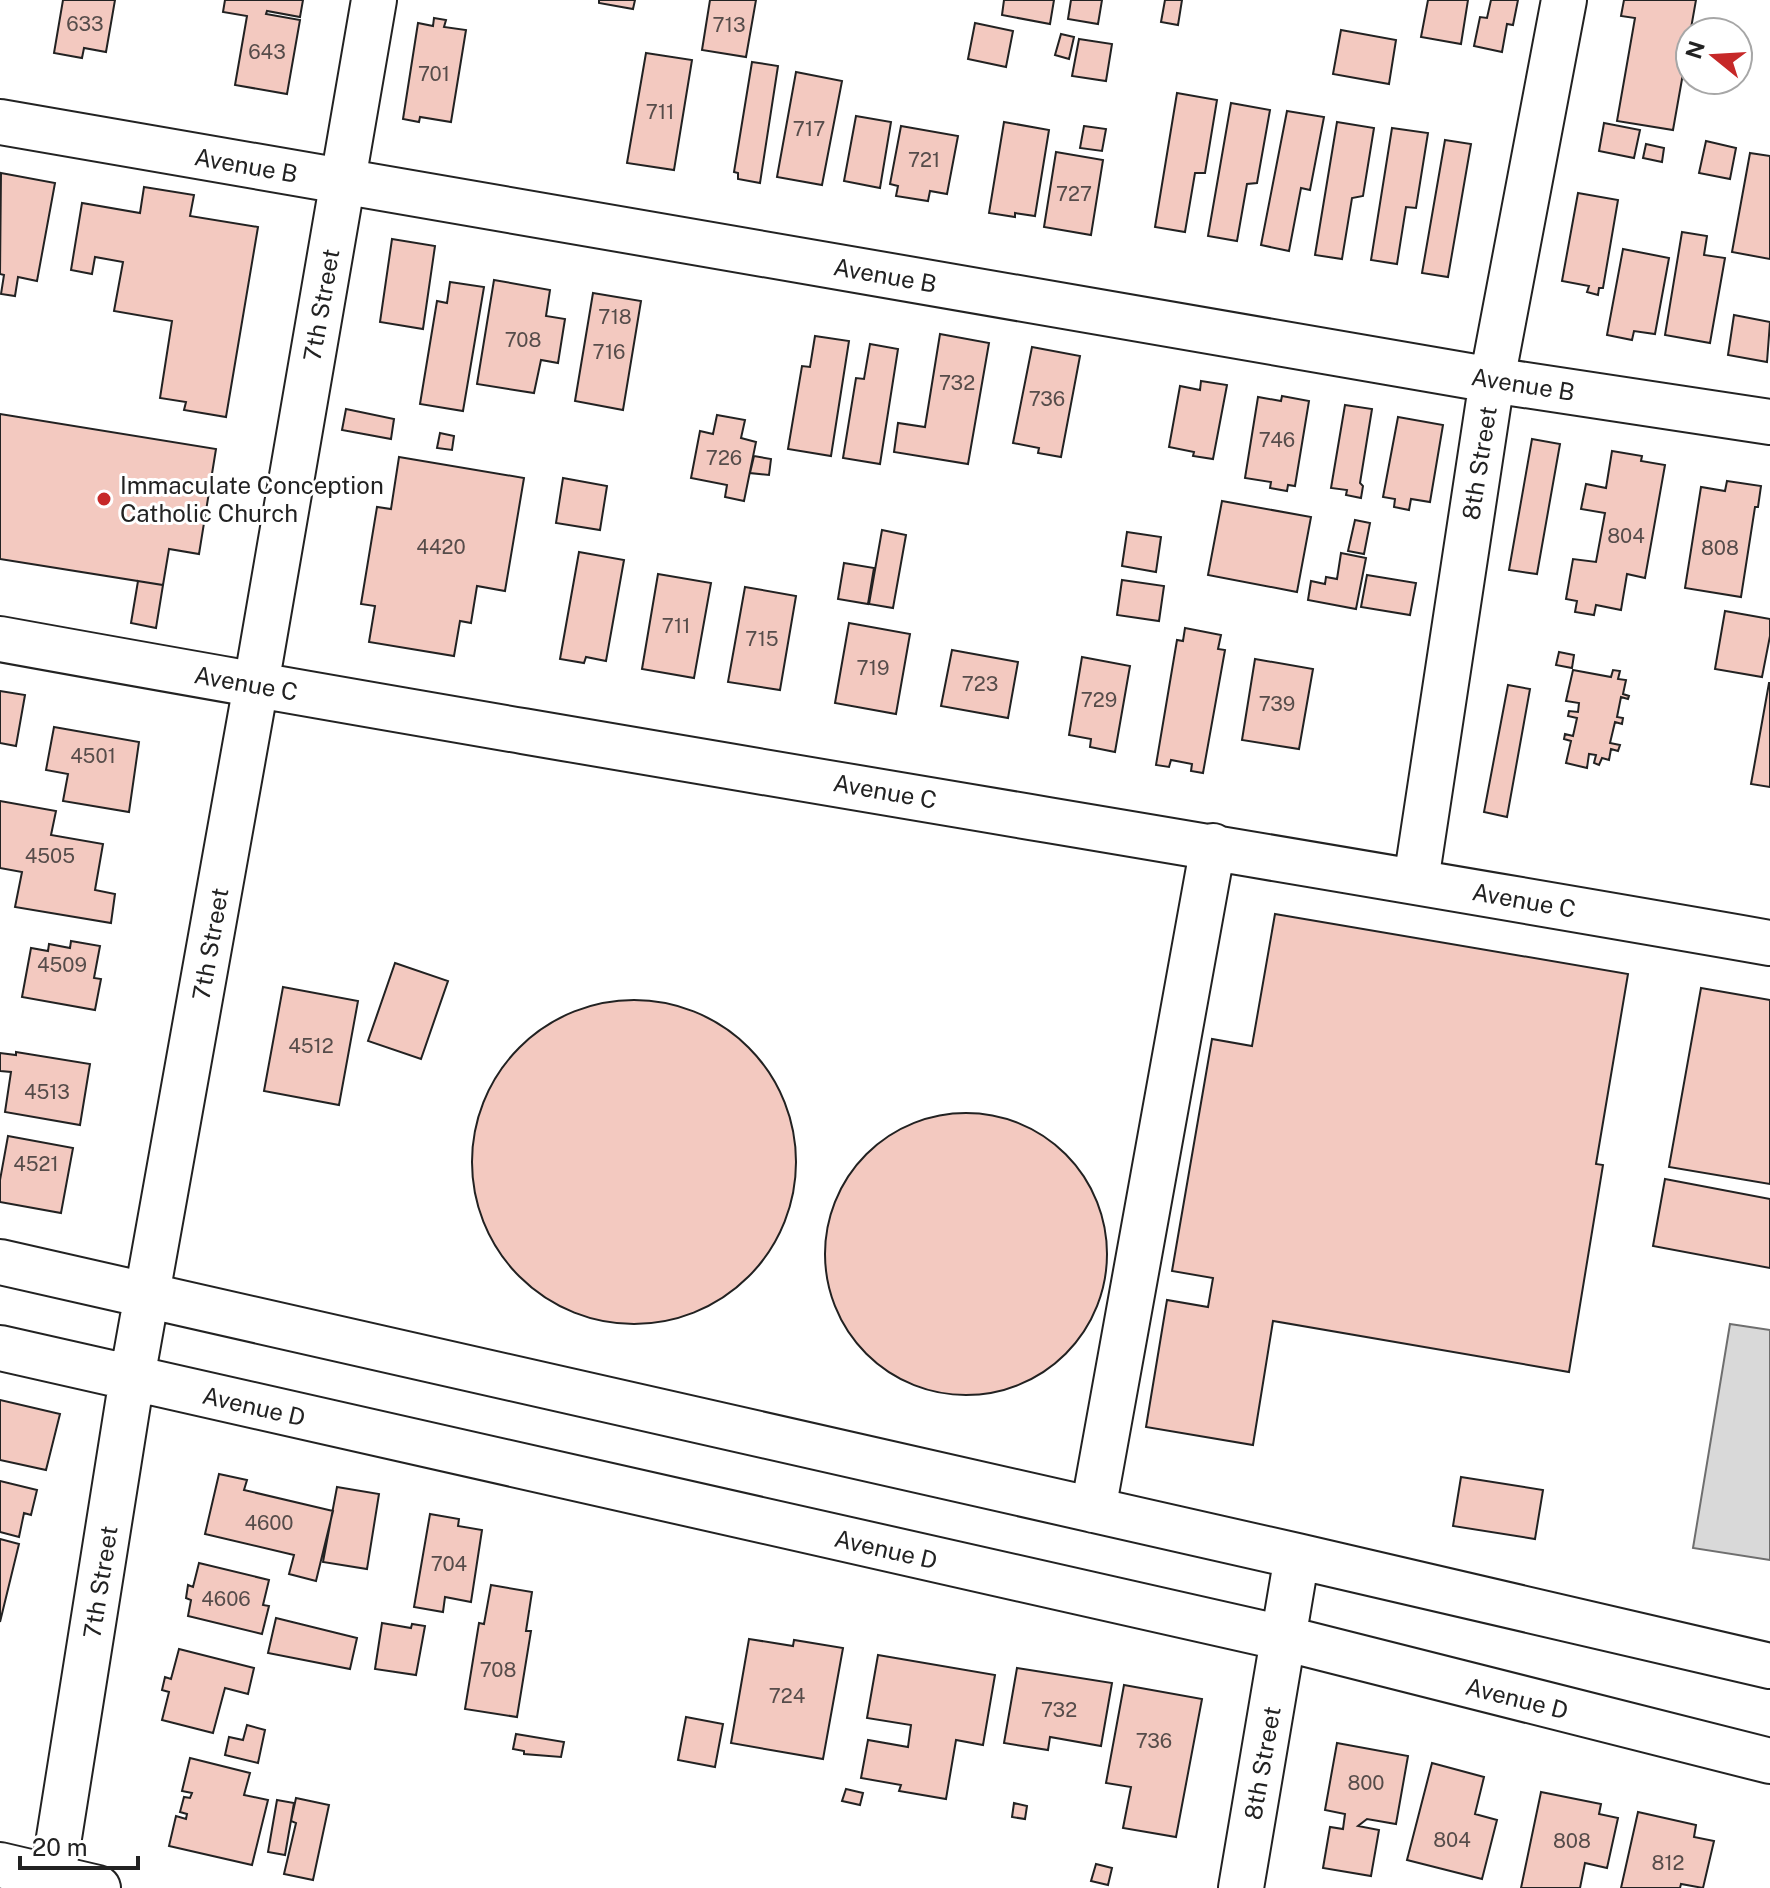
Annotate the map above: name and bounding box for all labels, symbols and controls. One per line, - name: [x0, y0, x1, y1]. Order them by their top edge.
- house number: 633: [66, 12, 104, 36]
- house number: 713: [712, 13, 746, 37]
- north arrow: [1674, 16, 1754, 96]
- text: N: [1680, 38, 1710, 62]
- house number: 643: [248, 40, 286, 64]
- house number: 701: [418, 62, 450, 86]
- house number: 711: [646, 100, 674, 124]
- house number: 717: [793, 117, 825, 141]
- street label: Avenue B: [192, 142, 300, 188]
- house number: 721: [908, 148, 940, 172]
- house number: 727: [1056, 182, 1092, 206]
- street label: 7th Street: [297, 247, 345, 363]
- street label: Avenue B: [831, 252, 939, 298]
- house number: 718: [598, 305, 632, 329]
- house number: 708: [505, 328, 541, 352]
- house number: 716: [593, 340, 626, 364]
- street label: Avenue B: [1469, 362, 1577, 406]
- house number: 732: [939, 371, 975, 395]
- house number: 736: [1029, 387, 1065, 411]
- street label: 8th Street: [1456, 404, 1502, 522]
- house number: 746: [1259, 428, 1295, 452]
- house number: 726: [706, 446, 742, 470]
- place label: Immaculate Conception Catholic Church: [120, 471, 384, 527]
- marker: Immaculate Conception Catholic Church: [95, 490, 113, 508]
- house number: 804: [1607, 524, 1645, 548]
- house number: 4420: [416, 535, 466, 559]
- house number: 808: [1701, 536, 1739, 560]
- house number: 711: [662, 614, 690, 638]
- house number: 715: [745, 627, 779, 651]
- house number: 719: [856, 656, 890, 680]
- street label: Avenue C: [192, 660, 300, 706]
- house number: 723: [962, 672, 998, 696]
- house number: 729: [1081, 688, 1117, 712]
- house number: 739: [1259, 692, 1295, 716]
- house number: 4501: [70, 744, 116, 768]
- street label: Avenue C: [831, 768, 939, 814]
- house number: 4505: [25, 844, 75, 868]
- street label: Avenue C: [1470, 877, 1578, 923]
- street label: 7th Street: [186, 886, 234, 1002]
- house number: 4509: [37, 953, 87, 977]
- house number: 4512: [288, 1034, 334, 1058]
- house number: 4513: [24, 1080, 70, 1104]
- house number: 4521: [13, 1152, 59, 1176]
- street label: Avenue D: [200, 1381, 308, 1431]
- house number: 4600: [244, 1511, 294, 1535]
- street label: 7th Street: [77, 1524, 123, 1640]
- street label: Avenue D: [832, 1524, 940, 1574]
- house number: 704: [431, 1552, 467, 1576]
- house number: 4606: [201, 1587, 251, 1611]
- house number: 708: [480, 1658, 516, 1682]
- street label: Avenue D: [1463, 1672, 1571, 1724]
- house number: 724: [769, 1684, 805, 1708]
- house number: 732: [1041, 1698, 1077, 1722]
- street label: 8th Street: [1238, 1704, 1286, 1822]
- house number: 736: [1136, 1729, 1172, 1753]
- house number: 800: [1347, 1771, 1385, 1795]
- scale bar: [20, 1820, 138, 1870]
- house number: 804: [1433, 1828, 1471, 1852]
- house number: 808: [1553, 1829, 1591, 1853]
- text: 20 m: [32, 1833, 88, 1861]
- house number: 812: [1651, 1851, 1685, 1875]

